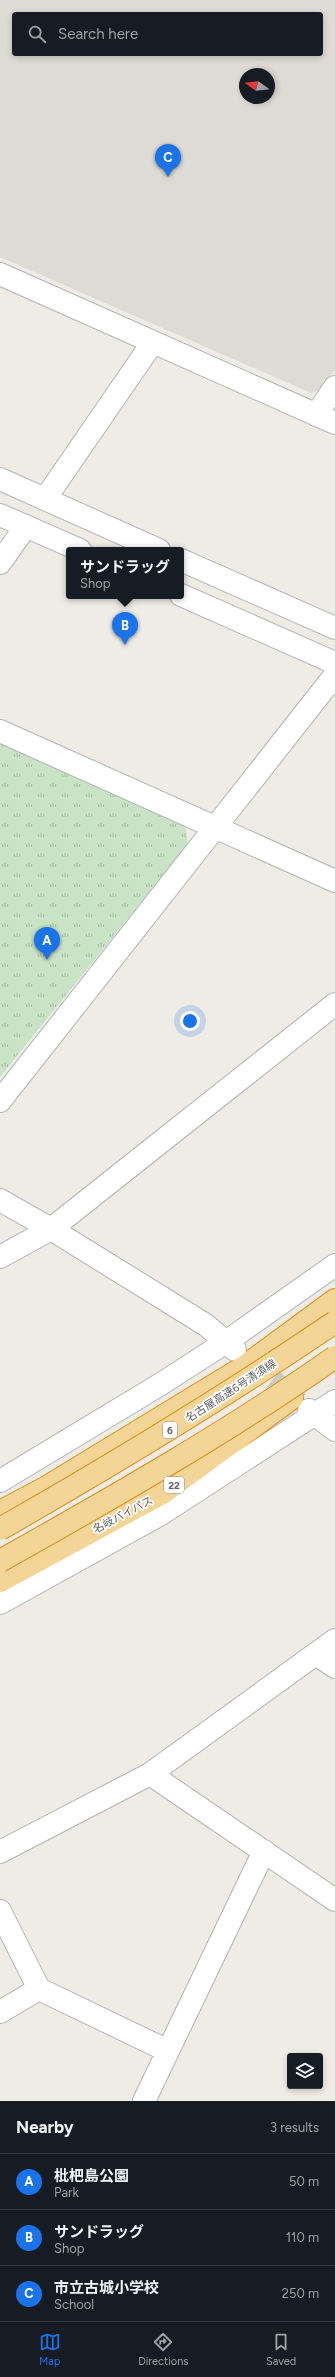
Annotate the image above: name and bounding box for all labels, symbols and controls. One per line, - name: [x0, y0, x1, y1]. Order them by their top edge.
- search box: [12, 12, 323, 56]
- icon: search: [26, 23, 48, 45]
- text: Search here: [58, 25, 138, 43]
- north arrow: [239, 68, 275, 104]
- pin: C: [155, 144, 181, 177]
- popup: [66, 547, 184, 599]
- text: サンドラッグ: [80, 558, 170, 576]
- text: Shop: [80, 576, 110, 591]
- pin: B: [112, 612, 138, 645]
- pin: A: [34, 927, 60, 960]
- your location: [180, 1011, 200, 1031]
- street label: 名古屋高速6号清須線: [183, 1357, 279, 1425]
- road number: 6: [163, 1422, 177, 1438]
- road number: 22: [164, 1477, 184, 1493]
- street label: 名岐バイパス: [91, 1494, 155, 1536]
- map controls: [287, 2053, 323, 2089]
- button: layers: [287, 2053, 323, 2089]
- text: Nearby: [16, 2117, 74, 2137]
- text: 3 results: [270, 2120, 319, 2135]
- text: 枇杷島公園: [54, 2167, 129, 2185]
- text: A: [24, 2174, 34, 2189]
- text: 50 m: [289, 2174, 319, 2189]
- text: Park: [54, 2185, 79, 2200]
- text: サンドラッグ: [54, 2223, 144, 2241]
- text: B: [25, 2230, 33, 2245]
- text: 110 m: [286, 2230, 319, 2245]
- text: Shop: [54, 2241, 84, 2256]
- text: 市立古城小学校: [54, 2279, 159, 2297]
- text: C: [24, 2286, 34, 2301]
- text: 250 m: [282, 2286, 319, 2301]
- text: School: [54, 2297, 94, 2312]
- tab: Map: [39, 2331, 61, 2368]
- tab: Directions: [138, 2331, 188, 2368]
- tab: Saved: [266, 2331, 296, 2368]

